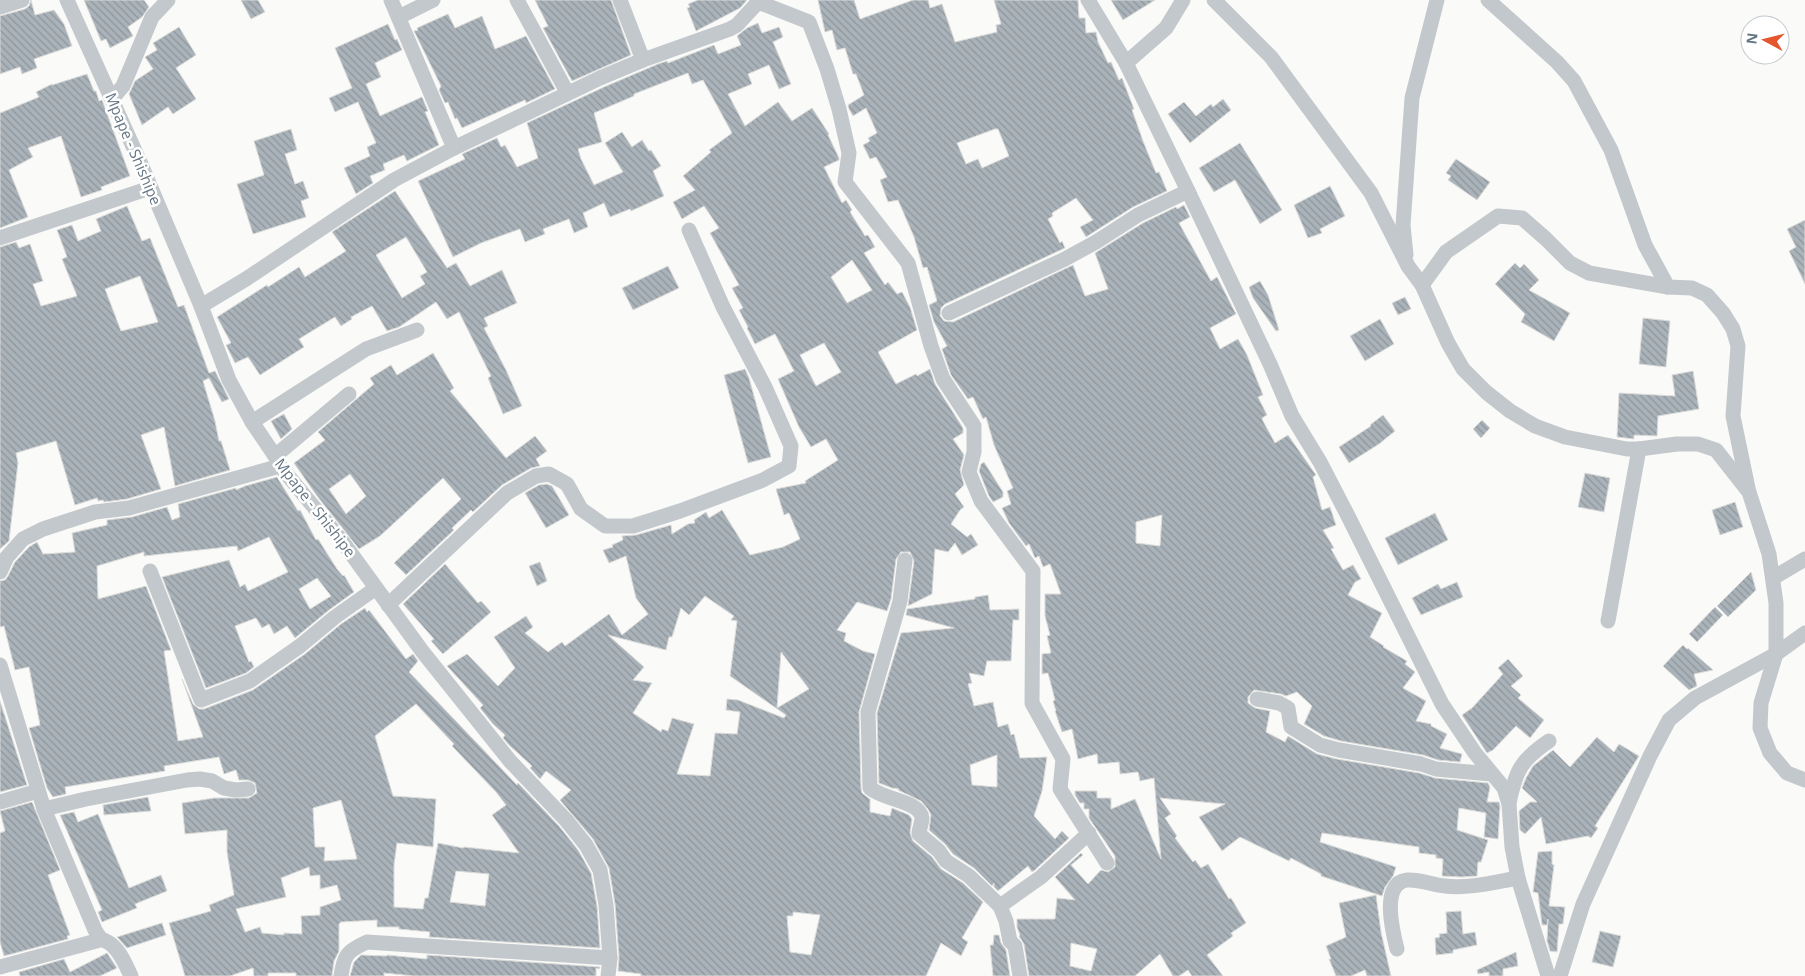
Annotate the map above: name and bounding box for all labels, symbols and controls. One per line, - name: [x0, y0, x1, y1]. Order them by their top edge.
- north arrow: [1740, 15, 1790, 65]
- text: N: [1741, 32, 1762, 45]
- street label: Mpape - Shishipe: [101, 89, 167, 208]
- street label: Mpape - Shishipe: [271, 454, 361, 561]

